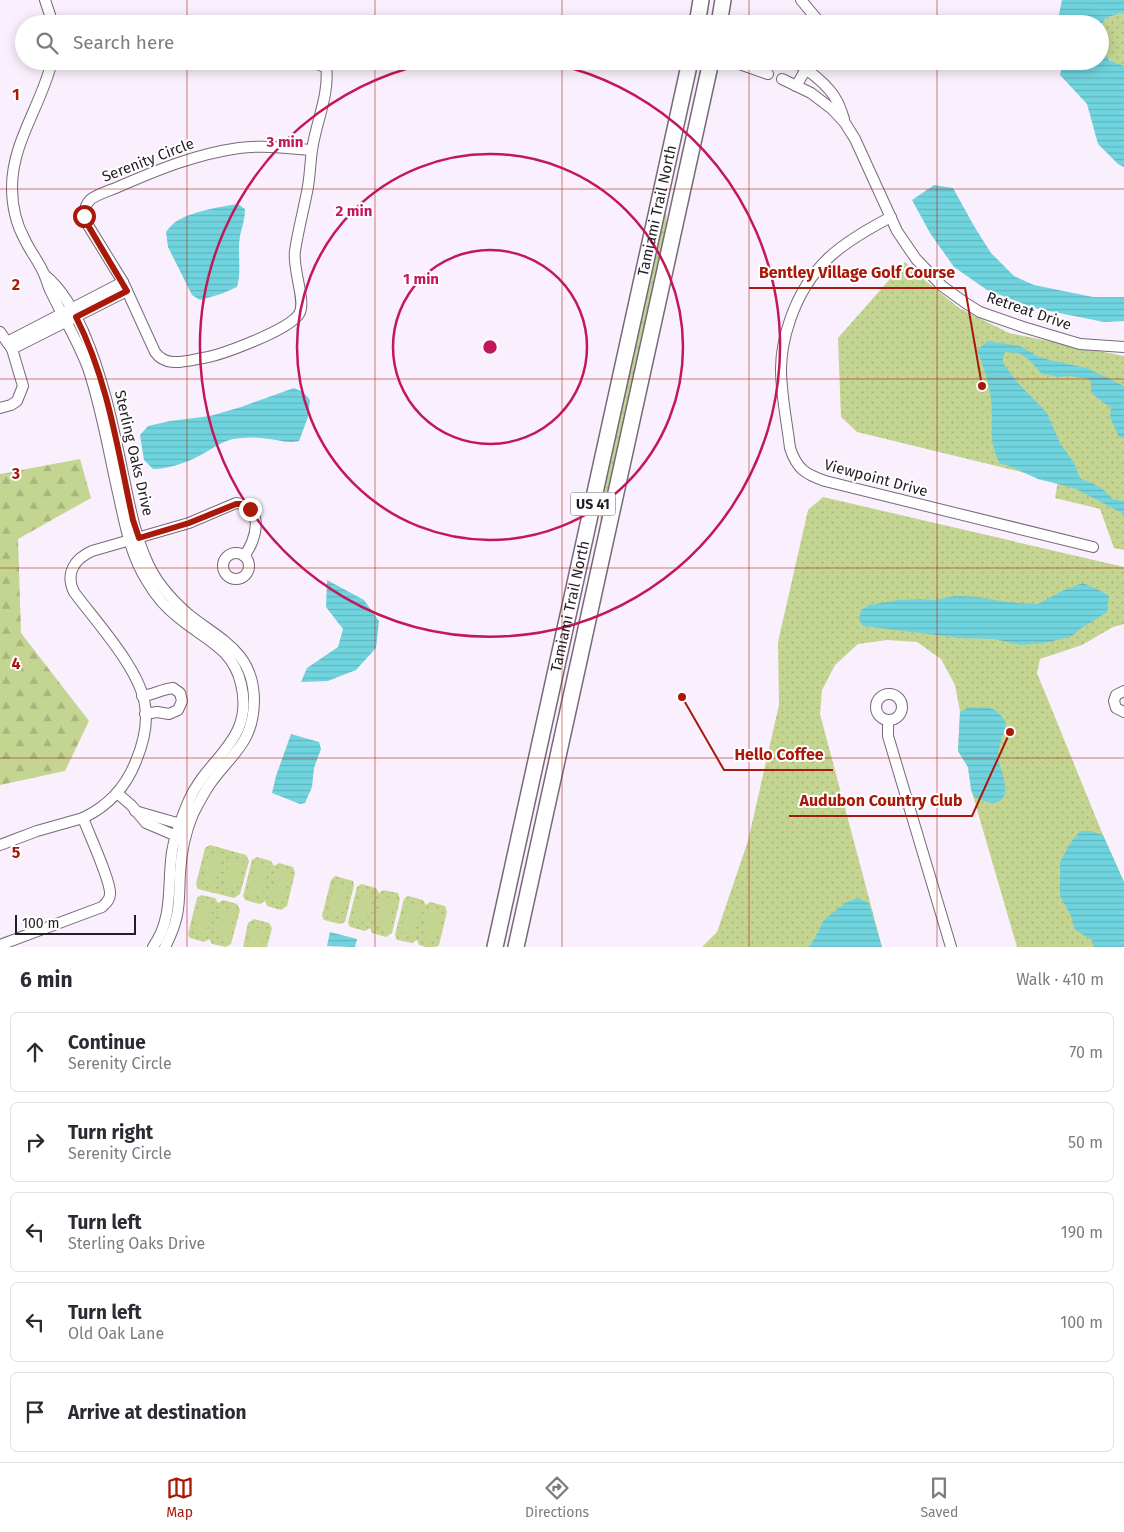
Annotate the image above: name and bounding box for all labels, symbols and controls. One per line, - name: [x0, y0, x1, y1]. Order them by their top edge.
- search box: [15, 15, 1109, 70]
- icon: search: [33, 29, 61, 57]
- text: Search here: [73, 31, 174, 54]
- text: 1: [12, 85, 20, 104]
- text: 3 min: [266, 133, 303, 151]
- street label: Serenity Circle: [99, 134, 197, 186]
- street label: Tamiami Trail North: [634, 143, 680, 278]
- text: 2 min: [336, 202, 372, 220]
- route start: [73, 205, 96, 228]
- callout: Bentley Village Golf Course: [749, 257, 965, 288]
- text: Bentley Village Golf Course: [759, 263, 955, 282]
- text: 1 min: [403, 270, 439, 288]
- text: 2: [12, 275, 20, 294]
- street label: Retreat Drive: [984, 288, 1074, 334]
- centre of rings: [481, 338, 499, 356]
- street label: Sterling Oaks Drive: [111, 388, 157, 518]
- street label: Viewpoint Drive: [822, 455, 930, 501]
- text: 3: [11, 464, 20, 483]
- road number: US 41: [570, 492, 616, 516]
- route end: [239, 498, 262, 521]
- street label: Tamiami Trail North: [547, 539, 593, 673]
- text: 4: [11, 654, 21, 673]
- callout: Hello Coffee: [724, 739, 833, 770]
- text: Hello Coffee: [734, 745, 824, 764]
- callout: Audubon Country Club: [789, 785, 972, 816]
- text: Audubon Country Club: [798, 791, 963, 810]
- text: 5: [12, 843, 21, 862]
- scale bar: [15, 912, 136, 935]
- text: 100 m: [22, 915, 59, 932]
- text: 6 min: [20, 967, 73, 993]
- text: Walk · 410 m: [1016, 970, 1104, 989]
- text: Continue: [68, 1031, 146, 1054]
- icon: ahead: [21, 1038, 49, 1066]
- text: 70 m: [1069, 1043, 1103, 1062]
- text: Serenity Circle: [68, 1054, 172, 1073]
- text: Turn right: [68, 1121, 153, 1144]
- icon: right: [21, 1128, 49, 1156]
- text: 50 m: [1068, 1133, 1103, 1152]
- text: Serenity Circle: [68, 1144, 172, 1163]
- text: Turn left: [68, 1211, 142, 1234]
- icon: left: [21, 1218, 49, 1246]
- text: 190 m: [1061, 1223, 1103, 1242]
- text: Sterling Oaks Drive: [68, 1234, 205, 1253]
- text: Turn left: [68, 1301, 142, 1324]
- icon: left: [21, 1308, 49, 1336]
- text: 100 m: [1060, 1313, 1103, 1332]
- text: Old Oak Lane: [68, 1324, 164, 1343]
- icon: arrive: [21, 1398, 49, 1426]
- text: Arrive at destination: [68, 1401, 247, 1424]
- tab: Map: [166, 1474, 194, 1521]
- tab: Directions: [525, 1474, 589, 1521]
- tab: Saved: [920, 1474, 958, 1521]

